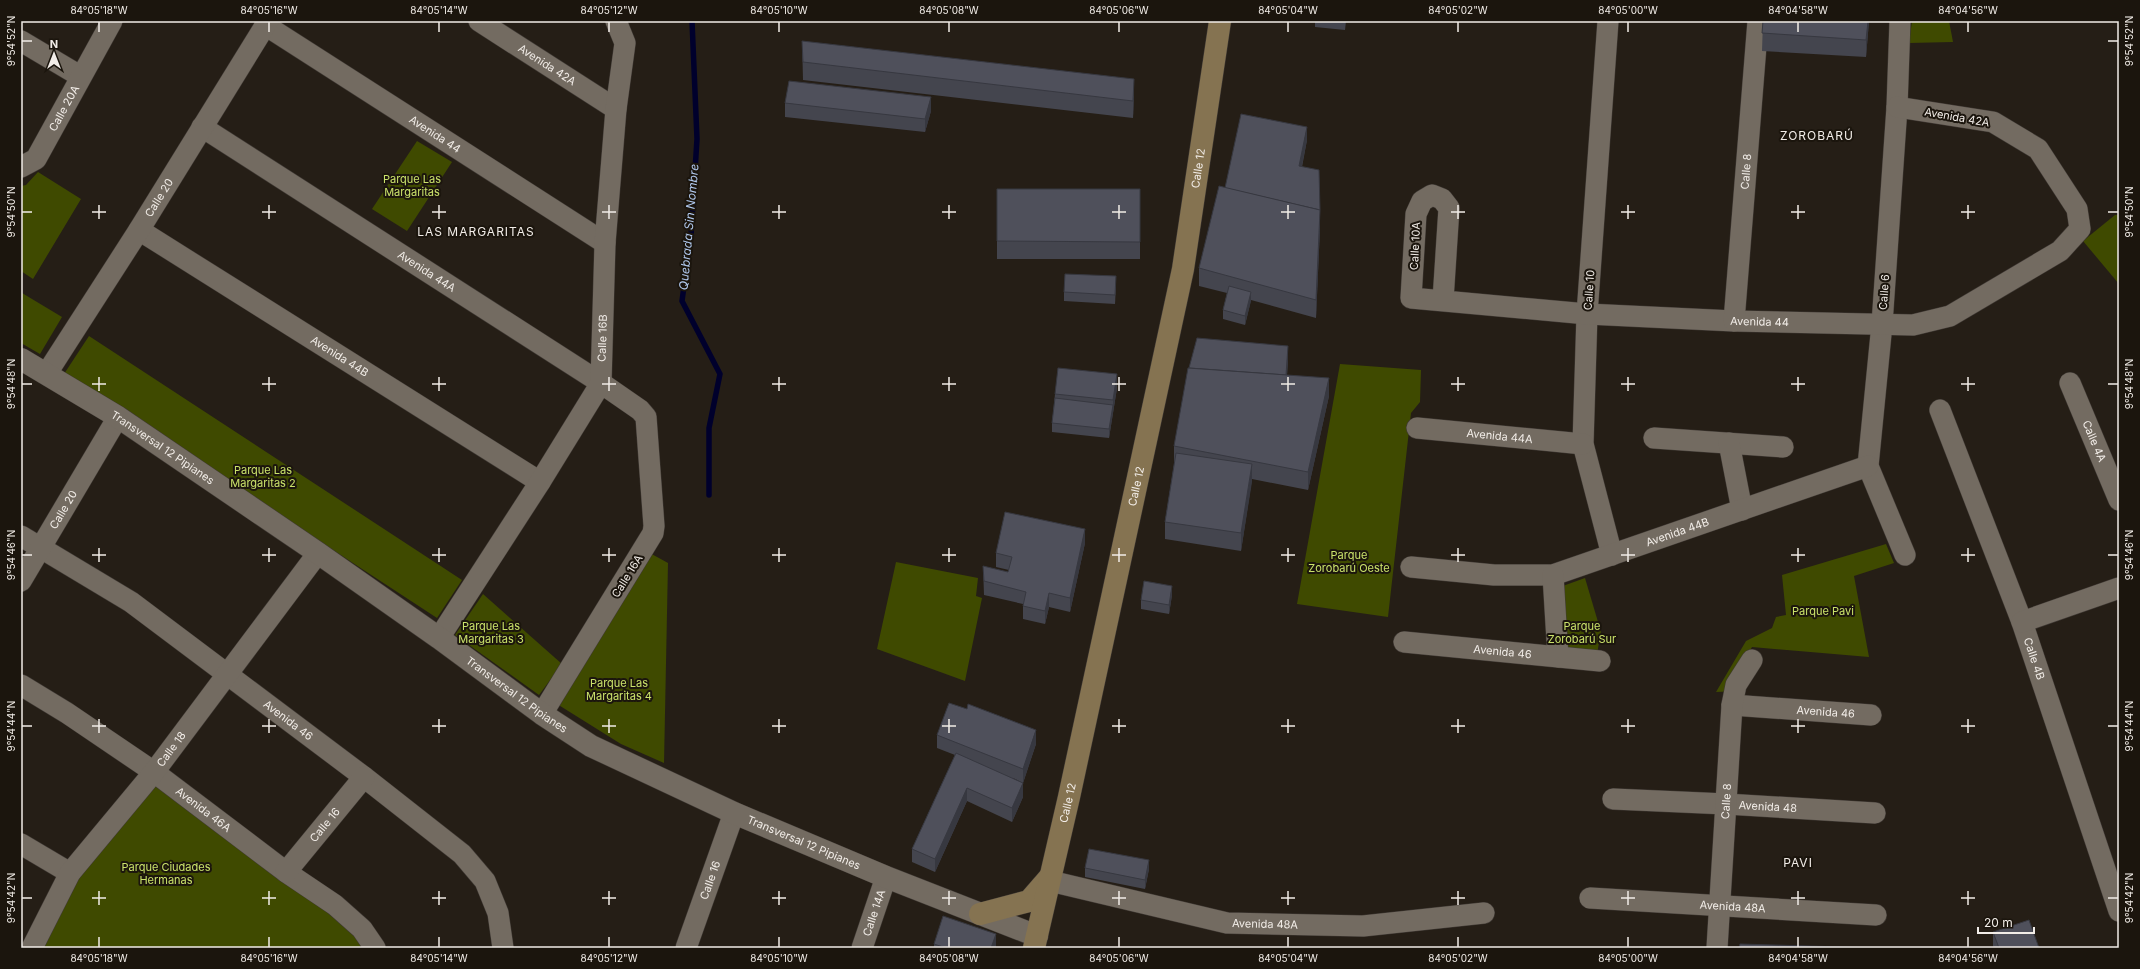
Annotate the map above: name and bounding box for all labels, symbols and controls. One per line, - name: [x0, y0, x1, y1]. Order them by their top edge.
- text: 84°05'18"W: [70, 4, 128, 16]
- text: 84°05'16"W: [240, 4, 298, 16]
- text: 84°05'14"W: [410, 4, 468, 16]
- text: 84°05'12"W: [580, 4, 638, 16]
- text: 84°05'10"W: [750, 4, 808, 16]
- text: 84°05'08"W: [919, 4, 979, 16]
- text: 84°05'06"W: [1089, 4, 1149, 16]
- text: 84°05'04"W: [1258, 4, 1318, 16]
- text: 84°05'02"W: [1428, 4, 1488, 16]
- text: 84°05'00"W: [1598, 4, 1658, 16]
- text: 84°04'58"W: [1768, 4, 1828, 16]
- text: 84°04'56"W: [1938, 4, 1998, 16]
- text: 9°54'52"N: [5, 16, 17, 66]
- text: 9°54'52"N: [2123, 16, 2135, 66]
- north arrow: [34, 34, 74, 74]
- text: N: [50, 37, 58, 51]
- street label: Avenida 42A: [516, 41, 579, 89]
- street label: Calle 20A: [46, 82, 82, 134]
- street label: Avenida 42A: [1923, 104, 1991, 130]
- street label: Avenida 44: [407, 112, 464, 156]
- district label: ZOROBARÚ: [1780, 128, 1854, 143]
- street label: Calle 12: [1188, 147, 1208, 189]
- street label: Calle 8: [1738, 153, 1754, 190]
- water label: Quebrada Sin Nombre: [676, 163, 702, 291]
- park label: Parque Las Margaritas: [383, 172, 441, 199]
- street label: Calle 20: [142, 176, 176, 220]
- text: 9°54'50"N: [5, 187, 17, 237]
- text: 9°54'50"N: [2123, 187, 2135, 237]
- street label: Calle 10A: [1407, 221, 1423, 270]
- district label: LAS MARGARITAS: [417, 224, 535, 239]
- street label: Avenida 44A: [395, 247, 459, 295]
- street label: Calle 10: [1581, 269, 1597, 311]
- street label: Calle 6: [1876, 273, 1892, 310]
- street label: Calle 16B: [595, 314, 610, 362]
- street label: Avenida 44: [1730, 314, 1789, 329]
- street label: Avenida 44B: [308, 333, 371, 380]
- text: 9°54'48"N: [5, 359, 17, 409]
- text: 9°54'48"N: [2123, 359, 2135, 409]
- street label: Transversal 12 Pipianes: [108, 407, 217, 487]
- street label: Calle 4A: [2079, 418, 2109, 464]
- street label: Avenida 44A: [1466, 426, 1534, 446]
- park label: Parque Las Margaritas 2: [230, 463, 296, 490]
- street label: Calle 12: [1125, 465, 1147, 507]
- street label: Calle 20: [46, 488, 80, 532]
- street label: Avenida 44B: [1644, 515, 1711, 549]
- text: 9°54'46"N: [5, 530, 17, 580]
- text: 9°54'46"N: [2123, 530, 2135, 580]
- park label: Parque Zorobarú Oeste: [1308, 548, 1390, 575]
- street label: Calle 16A: [608, 552, 646, 600]
- park label: Parque Pavi: [1792, 604, 1854, 618]
- park label: Parque Las Margaritas 3: [458, 619, 524, 646]
- park label: Parque Zorobarú Sur: [1548, 619, 1616, 646]
- street label: Calle 4B: [2021, 636, 2048, 681]
- street label: Avenida 46: [1473, 642, 1532, 661]
- street label: Transversal 12 Pipianes: [463, 653, 570, 736]
- park label: Parque Las Margaritas 4: [586, 676, 652, 703]
- street label: Avenida 46: [261, 697, 316, 743]
- text: 9°54'44"N: [5, 701, 17, 751]
- text: 9°54'44"N: [2123, 701, 2135, 751]
- street label: Avenida 46: [1796, 703, 1856, 721]
- street label: Calle 18: [153, 729, 189, 770]
- street label: Calle 12: [1056, 782, 1079, 824]
- street label: Calle 8: [1718, 783, 1734, 820]
- street label: Avenida 46A: [173, 784, 234, 835]
- street label: Avenida 48: [1738, 798, 1798, 815]
- street label: Calle 16: [306, 805, 343, 845]
- street label: Transversal 12 Pipianes: [745, 812, 863, 873]
- district label: PAVI: [1783, 855, 1813, 870]
- street label: Calle 16: [697, 859, 724, 902]
- park label: Parque Ciudades Hermanas: [122, 860, 211, 887]
- text: 9°54'42"N: [5, 873, 17, 923]
- text: 9°54'42"N: [2123, 873, 2135, 923]
- street label: Calle 14A: [859, 887, 888, 938]
- street label: Avenida 48A: [1699, 898, 1766, 915]
- scale bar: [1978, 909, 2034, 935]
- text: 20 m: [1984, 915, 2013, 930]
- street label: Avenida 48A: [1232, 916, 1299, 932]
- text: 84°05'18"W: [70, 952, 128, 964]
- text: 84°05'16"W: [240, 952, 298, 964]
- text: 84°05'14"W: [410, 952, 468, 964]
- text: 84°05'12"W: [580, 952, 638, 964]
- text: 84°05'10"W: [750, 952, 808, 964]
- text: 84°05'08"W: [919, 952, 979, 964]
- text: 84°05'06"W: [1089, 952, 1149, 964]
- text: 84°05'04"W: [1258, 952, 1318, 964]
- text: 84°05'02"W: [1428, 952, 1488, 964]
- text: 84°05'00"W: [1598, 952, 1658, 964]
- text: 84°04'58"W: [1768, 952, 1828, 964]
- text: 84°04'56"W: [1938, 952, 1998, 964]

